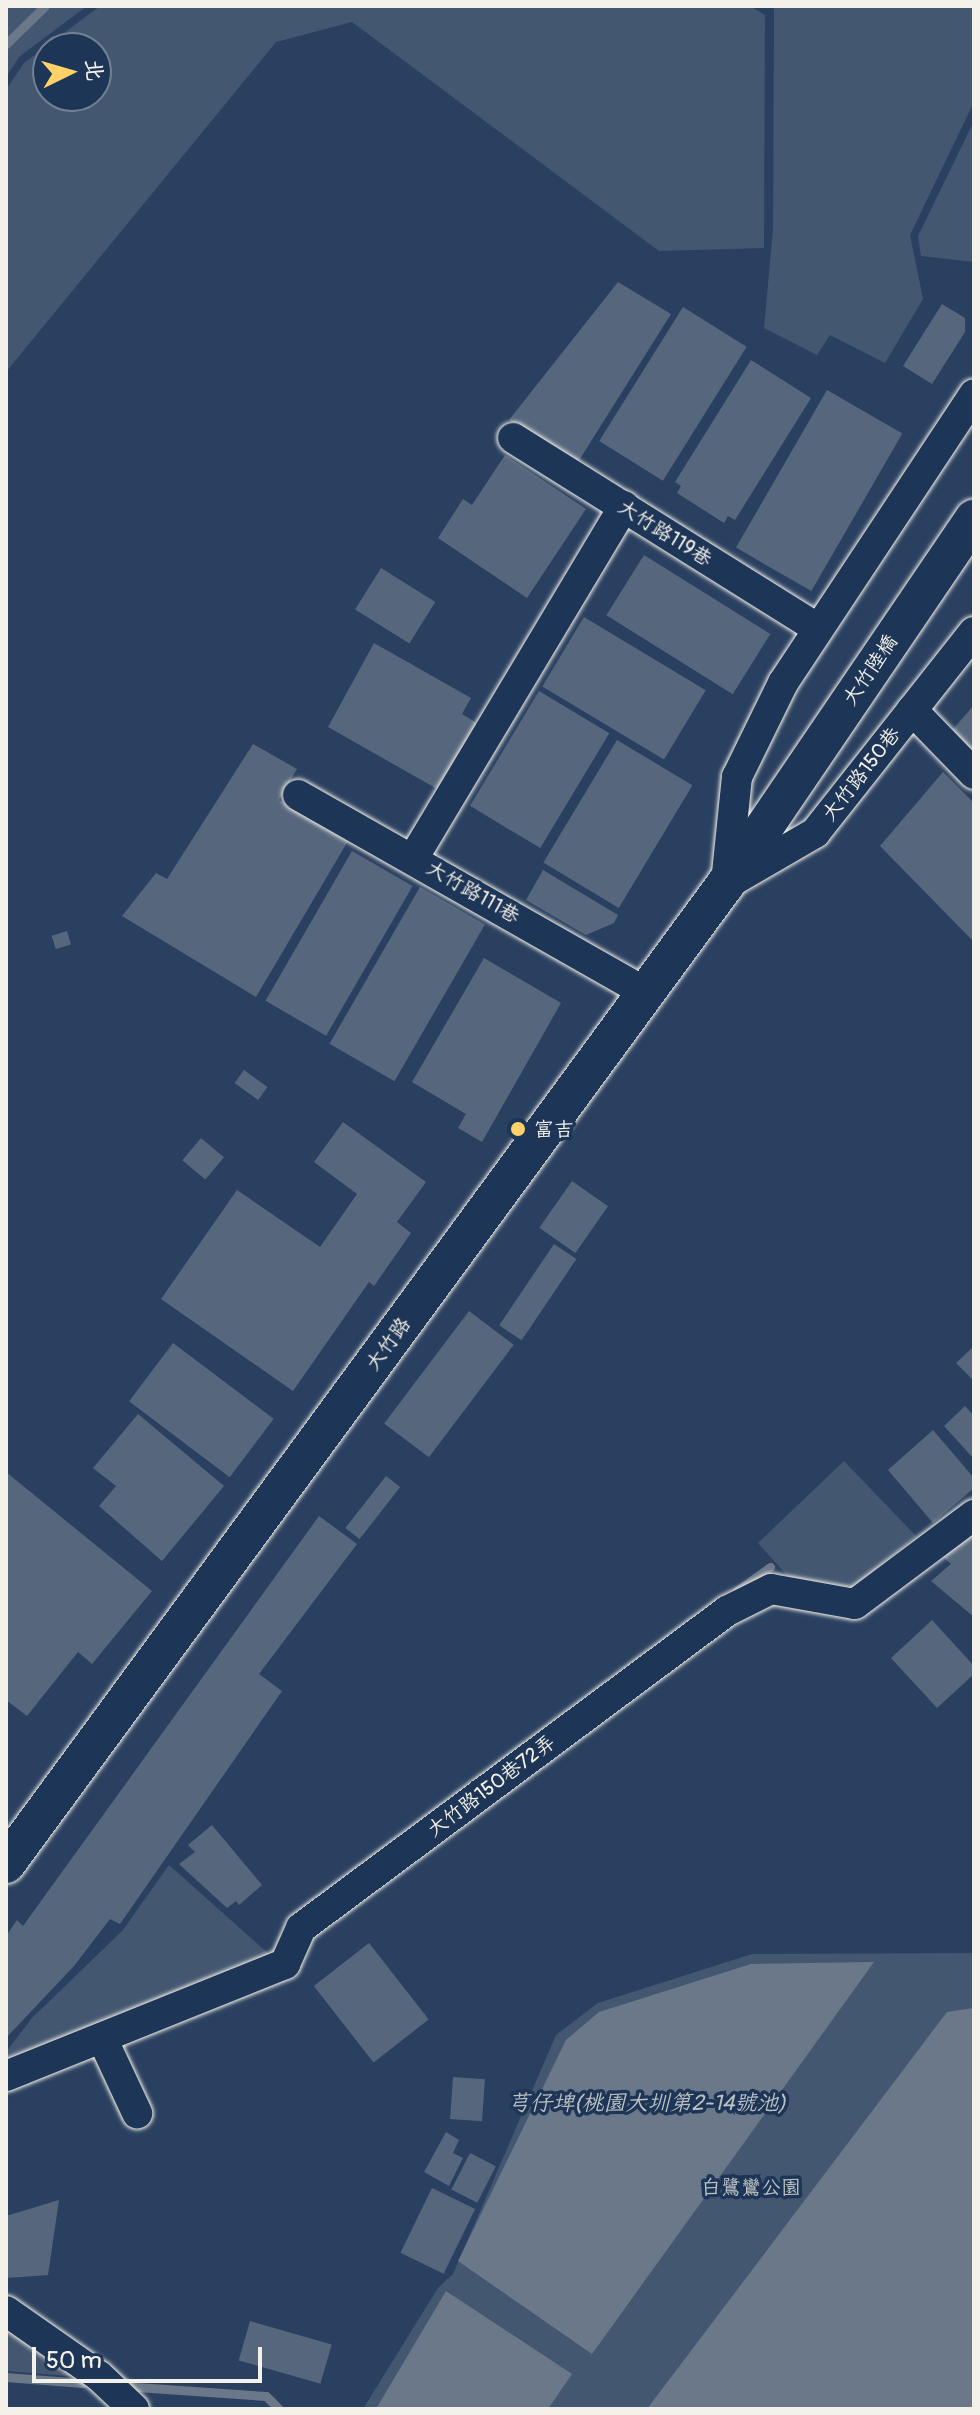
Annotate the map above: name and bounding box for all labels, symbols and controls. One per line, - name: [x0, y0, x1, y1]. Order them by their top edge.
- north arrow: [32, 32, 112, 112]
- text: 北: [79, 58, 109, 82]
- street label: 大竹路119巷: [614, 495, 716, 571]
- street label: 大竹陸橋: [838, 630, 902, 710]
- street label: 大竹路150巷: [817, 722, 905, 826]
- street label: 大竹路111巷: [422, 856, 524, 928]
- place label: 富吉: [534, 1117, 574, 1141]
- marker: 富吉: [509, 1120, 527, 1138]
- street label: 大竹路: [361, 1313, 415, 1375]
- street label: 大竹路150巷72弄: [422, 1730, 560, 1842]
- water label: 芎仔埤(桃園大圳第2-14號池): [508, 2091, 786, 2117]
- park label: 白鷺鸞公園: [701, 2175, 801, 2199]
- scale bar: [36, 2331, 266, 2381]
- text: 50 m: [46, 2346, 102, 2375]

